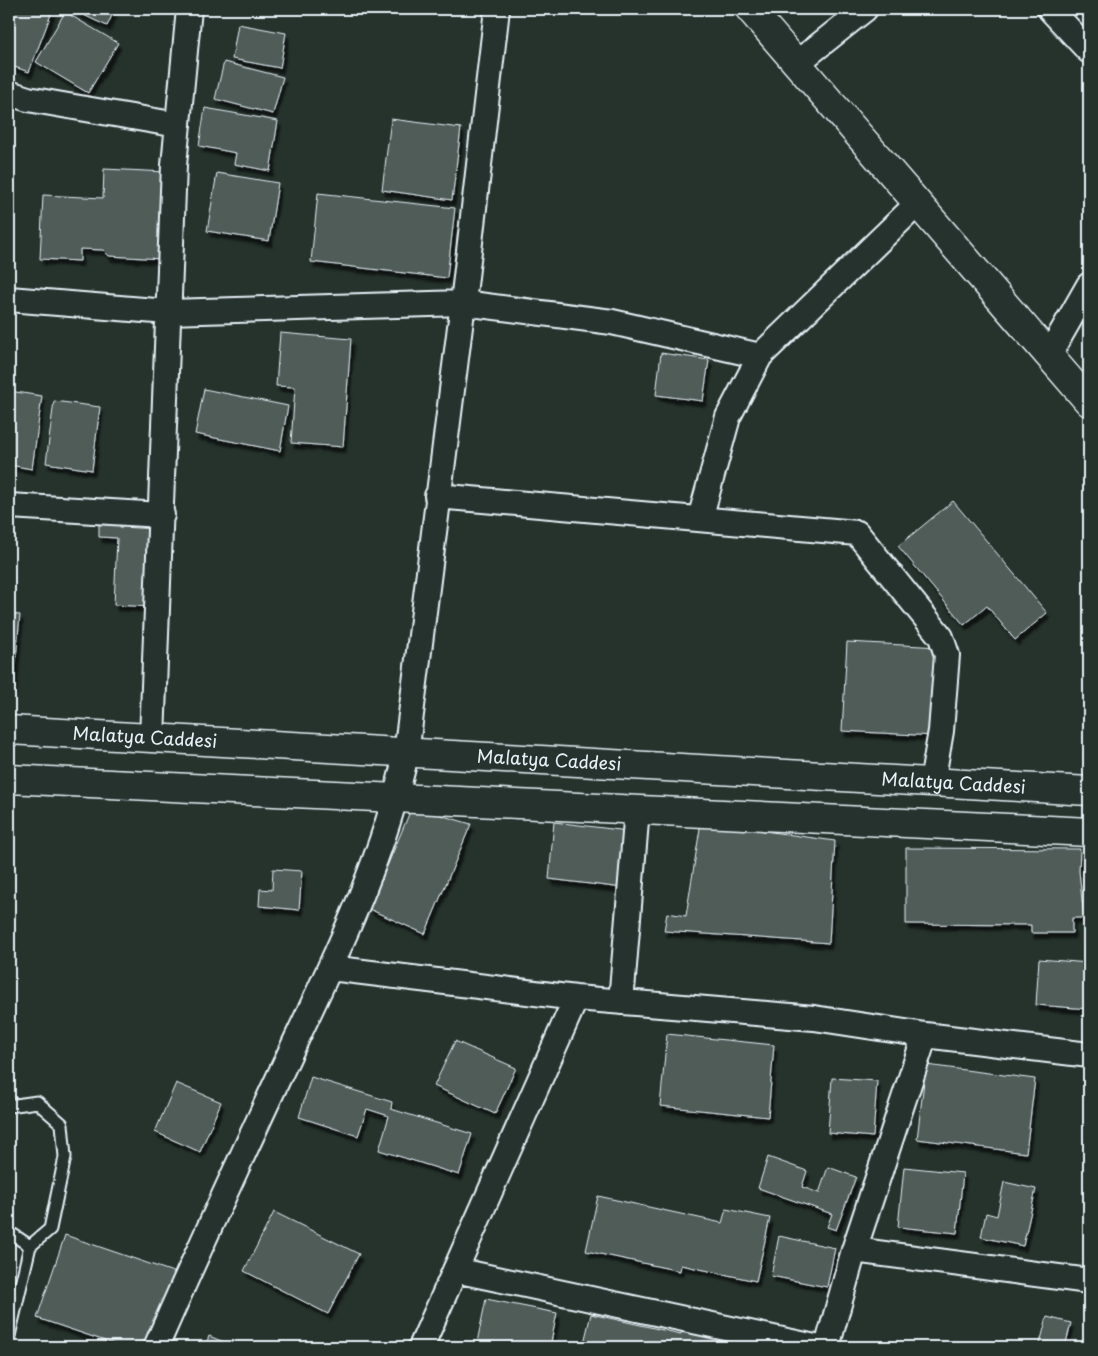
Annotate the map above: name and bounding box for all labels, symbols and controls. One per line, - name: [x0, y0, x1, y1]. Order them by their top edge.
- street label: Malatya Caddesi: [72, 719, 218, 754]
- street label: Malatya Caddesi: [476, 741, 622, 777]
- street label: Malatya Caddesi: [881, 764, 1027, 799]

